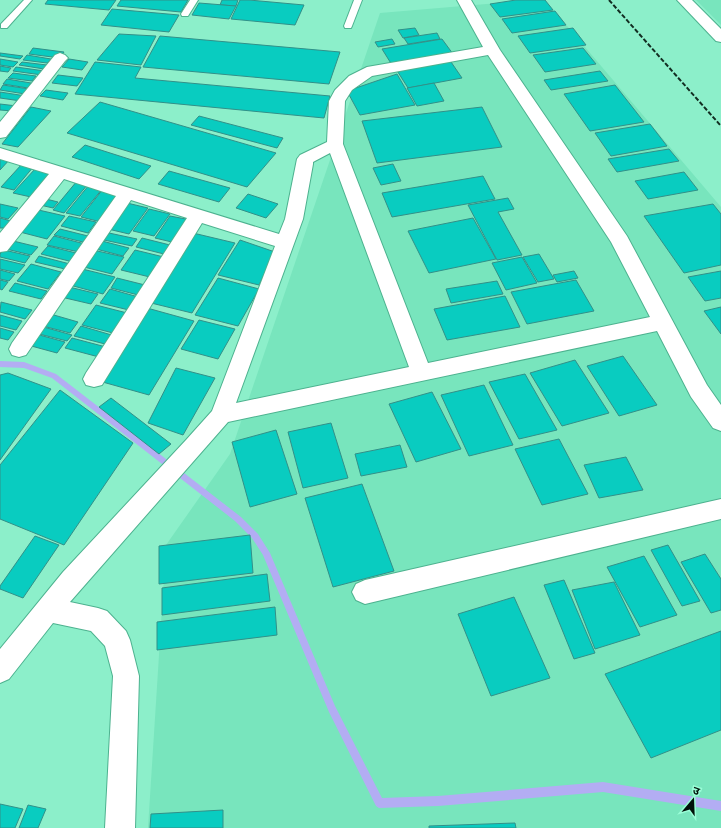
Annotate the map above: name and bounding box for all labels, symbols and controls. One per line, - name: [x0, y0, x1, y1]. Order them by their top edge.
- north arrow: [673, 780, 713, 820]
- text: उ: [691, 783, 702, 797]

